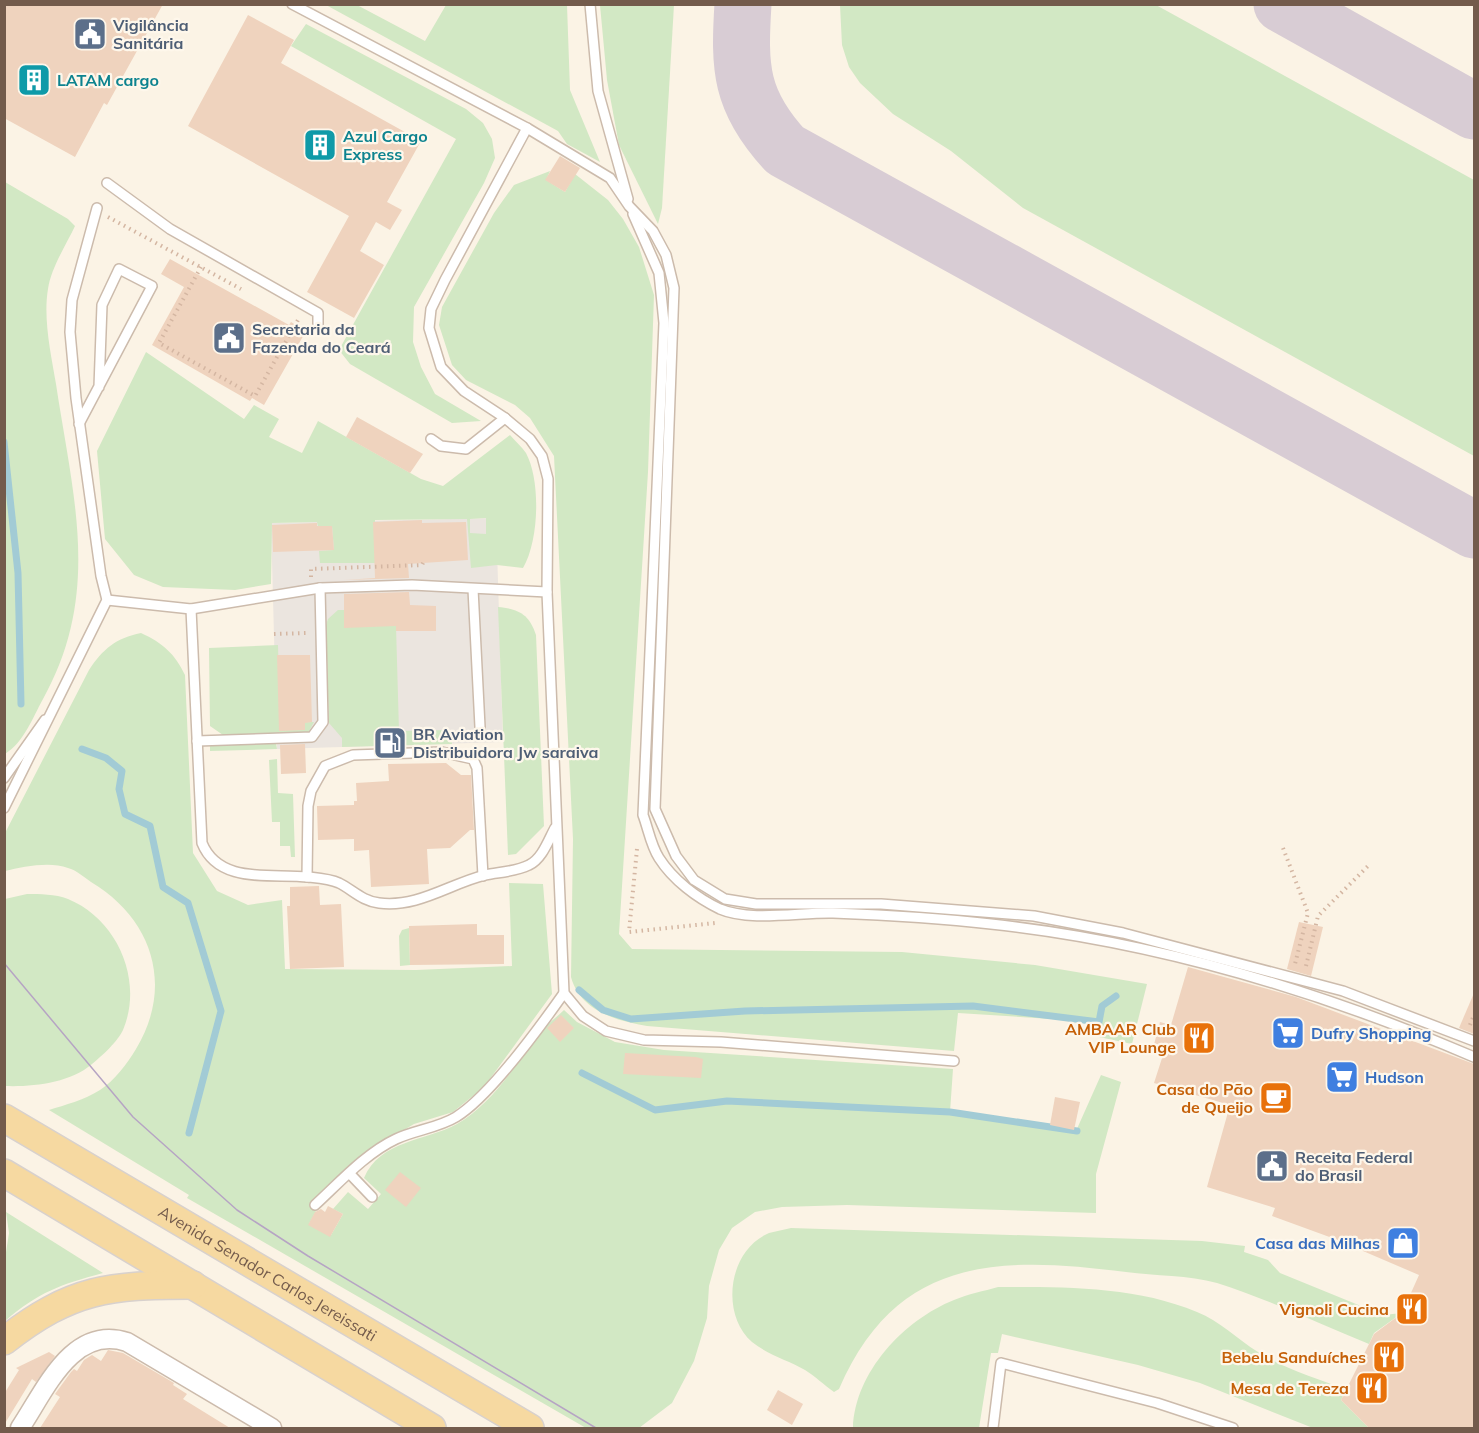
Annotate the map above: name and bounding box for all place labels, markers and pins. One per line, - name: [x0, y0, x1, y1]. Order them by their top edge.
- place label: Vigilância Sanitária: [112, 15, 189, 53]
- public building icon: Vigilância Sanitária: [72, 16, 108, 52]
- building icon: LATAM cargo: [16, 62, 52, 98]
- place label: LATAM cargo: [57, 70, 159, 90]
- place label: Azul Cargo Express: [343, 126, 428, 164]
- building icon: Azul Cargo Express: [302, 127, 338, 163]
- place label: Secretaria da Fazenda do Ceará: [252, 319, 391, 357]
- public building icon: Secretaria da Fazenda do Ceará: [211, 320, 247, 356]
- place label: BR Aviation Distribuidora Jw saraiva: [413, 724, 598, 762]
- fuel station icon: BR Aviation Distribuidora Jw saraiva: [372, 725, 408, 761]
- supermarket icon: Dufry Shopping: [1270, 1015, 1306, 1051]
- place label: AMBAAR Club VIP Lounge: [1065, 1019, 1176, 1057]
- restaurant icon: AMBAAR Club VIP Lounge: [1181, 1020, 1217, 1056]
- place label: Dufry Shopping: [1311, 1023, 1432, 1043]
- supermarket icon: Hudson: [1324, 1059, 1360, 1095]
- place label: Hudson: [1365, 1067, 1424, 1087]
- place label: Casa do Pão de Queijo: [1156, 1079, 1253, 1117]
- cafe icon: Casa do Pão de Queijo: [1258, 1080, 1294, 1116]
- place label: Receita Federal do Brasil: [1295, 1147, 1413, 1185]
- public building icon: Receita Federal do Brasil: [1254, 1148, 1290, 1184]
- shop icon: Casa das Milhas: [1385, 1225, 1421, 1261]
- place label: Casa das Milhas: [1255, 1233, 1380, 1253]
- restaurant icon: Vignoli Cucina: [1394, 1291, 1430, 1327]
- place label: Vignoli Cucina: [1278, 1299, 1389, 1319]
- restaurant icon: Bebelu Sanduíches: [1371, 1339, 1407, 1375]
- place label: Bebelu Sanduíches: [1221, 1347, 1366, 1367]
- restaurant icon: Mesa de Tereza: [1354, 1370, 1390, 1406]
- place label: Mesa de Tereza: [1230, 1378, 1349, 1398]

